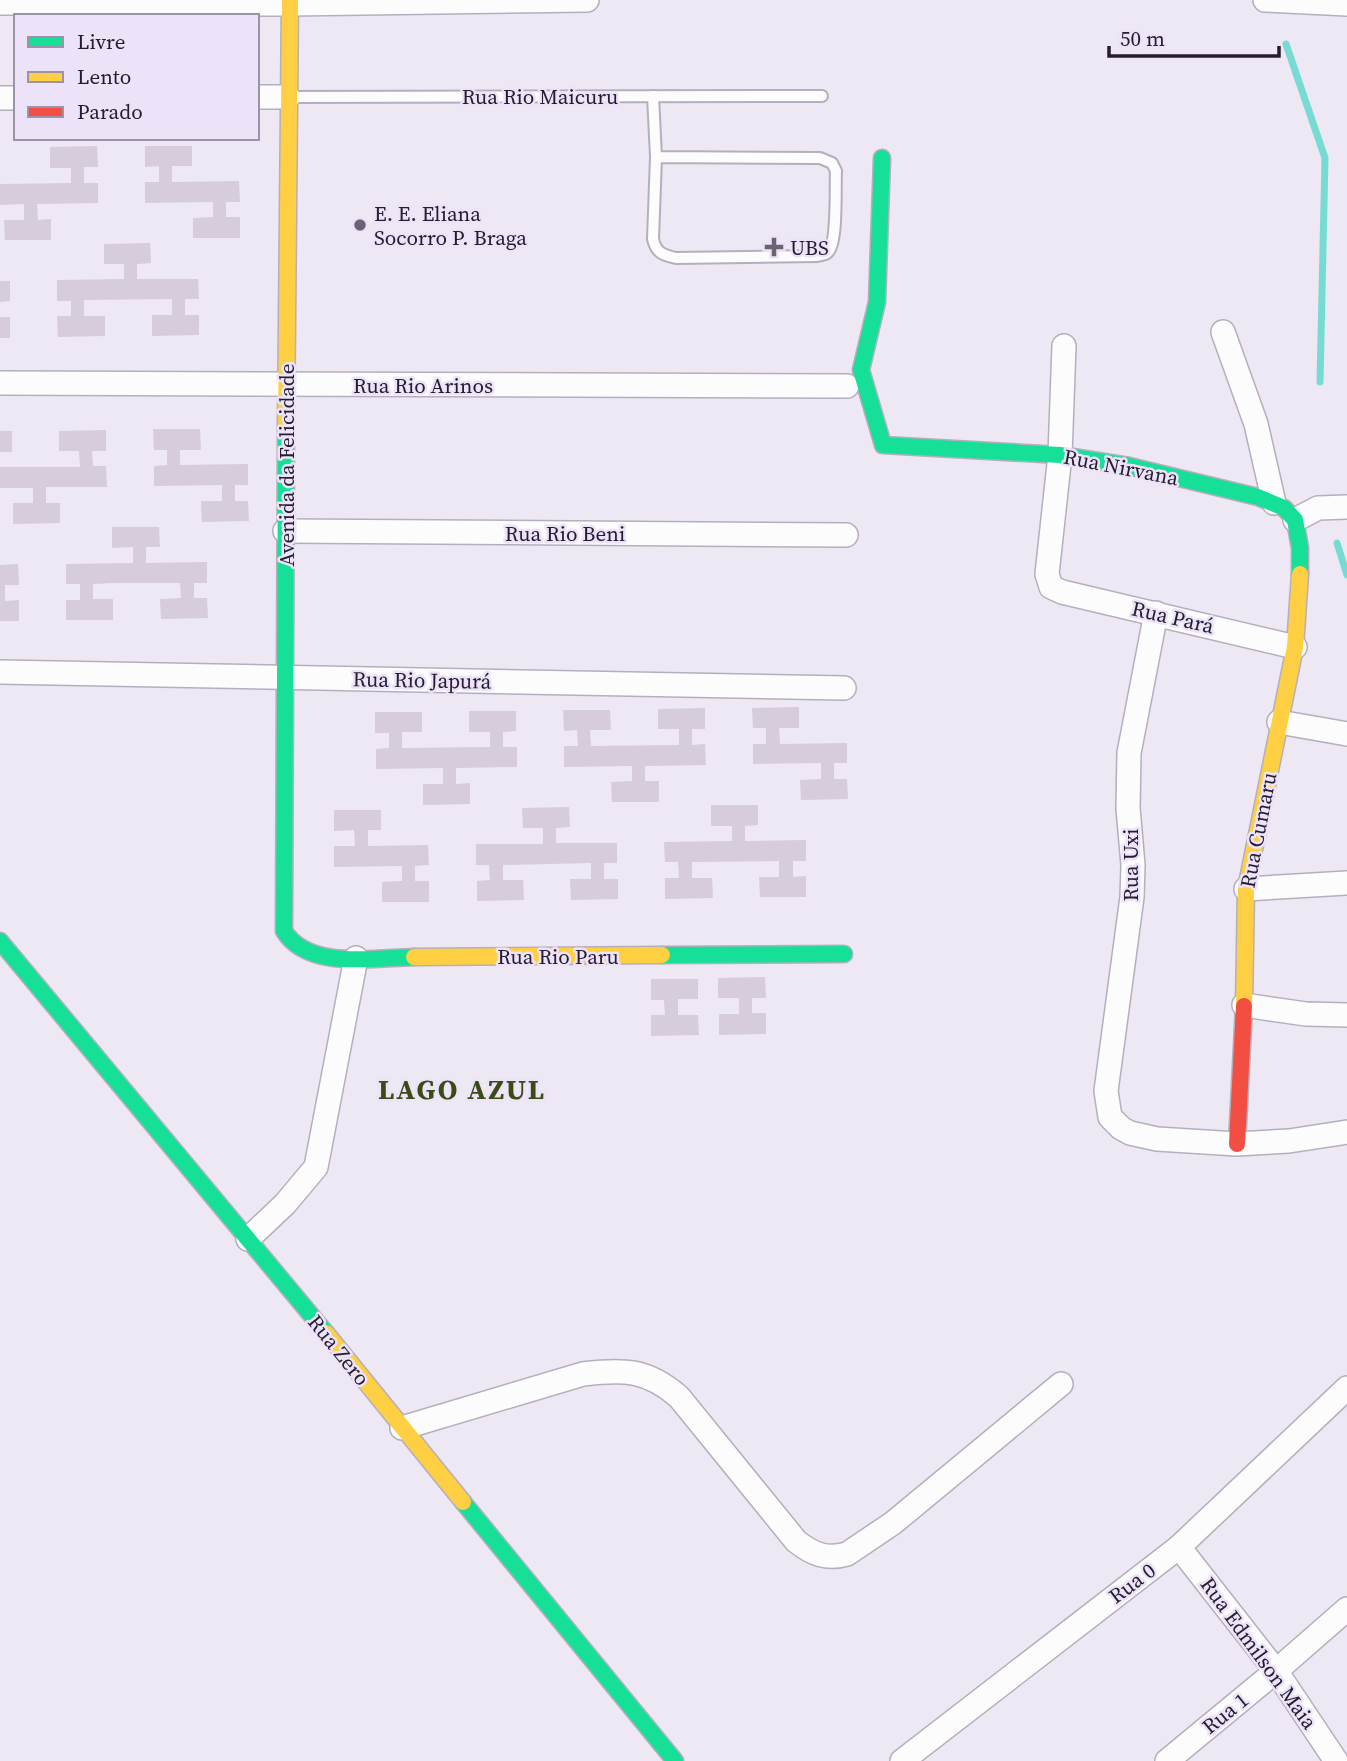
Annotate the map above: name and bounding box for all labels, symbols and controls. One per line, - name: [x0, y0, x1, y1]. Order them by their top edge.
- legend: [14, 14, 259, 140]
- scale bar: [1109, 14, 1279, 58]
- text: 50 m: [1120, 24, 1165, 53]
- text: Livre: [77, 27, 125, 56]
- text: Lento: [77, 62, 131, 91]
- street label: Rua Rio Maicuru: [462, 82, 618, 111]
- text: Parado: [77, 97, 143, 126]
- place label: E. E. Eliana Socorro P. Braga: [374, 199, 527, 252]
- marker: E. E. Eliana Socorro P. Braga: [352, 217, 368, 233]
- place label: UBS: [790, 233, 829, 262]
- marker: UBS: [764, 237, 784, 257]
- street label: Avenida da Felicidade: [272, 364, 301, 566]
- street label: Rua Rio Arinos: [353, 371, 493, 400]
- street label: Rua Nirvana: [1061, 442, 1181, 492]
- street label: Rua Rio Beni: [505, 519, 625, 548]
- street label: Rua Pará: [1129, 593, 1217, 641]
- street label: Rua Rio Japurá: [352, 664, 492, 696]
- street label: Rua Cumaru: [1233, 770, 1283, 890]
- street label: Rua Uxi: [1116, 828, 1145, 902]
- street label: Rua Rio Paru: [497, 942, 619, 971]
- district label: LAGO AZUL: [378, 1070, 546, 1108]
- street label: Rua Zero: [301, 1308, 377, 1392]
- street label: Rua 0: [1103, 1556, 1161, 1610]
- street label: Rua Edmilson Maia: [1194, 1571, 1324, 1735]
- street label: Rua 1: [1196, 1685, 1254, 1741]

